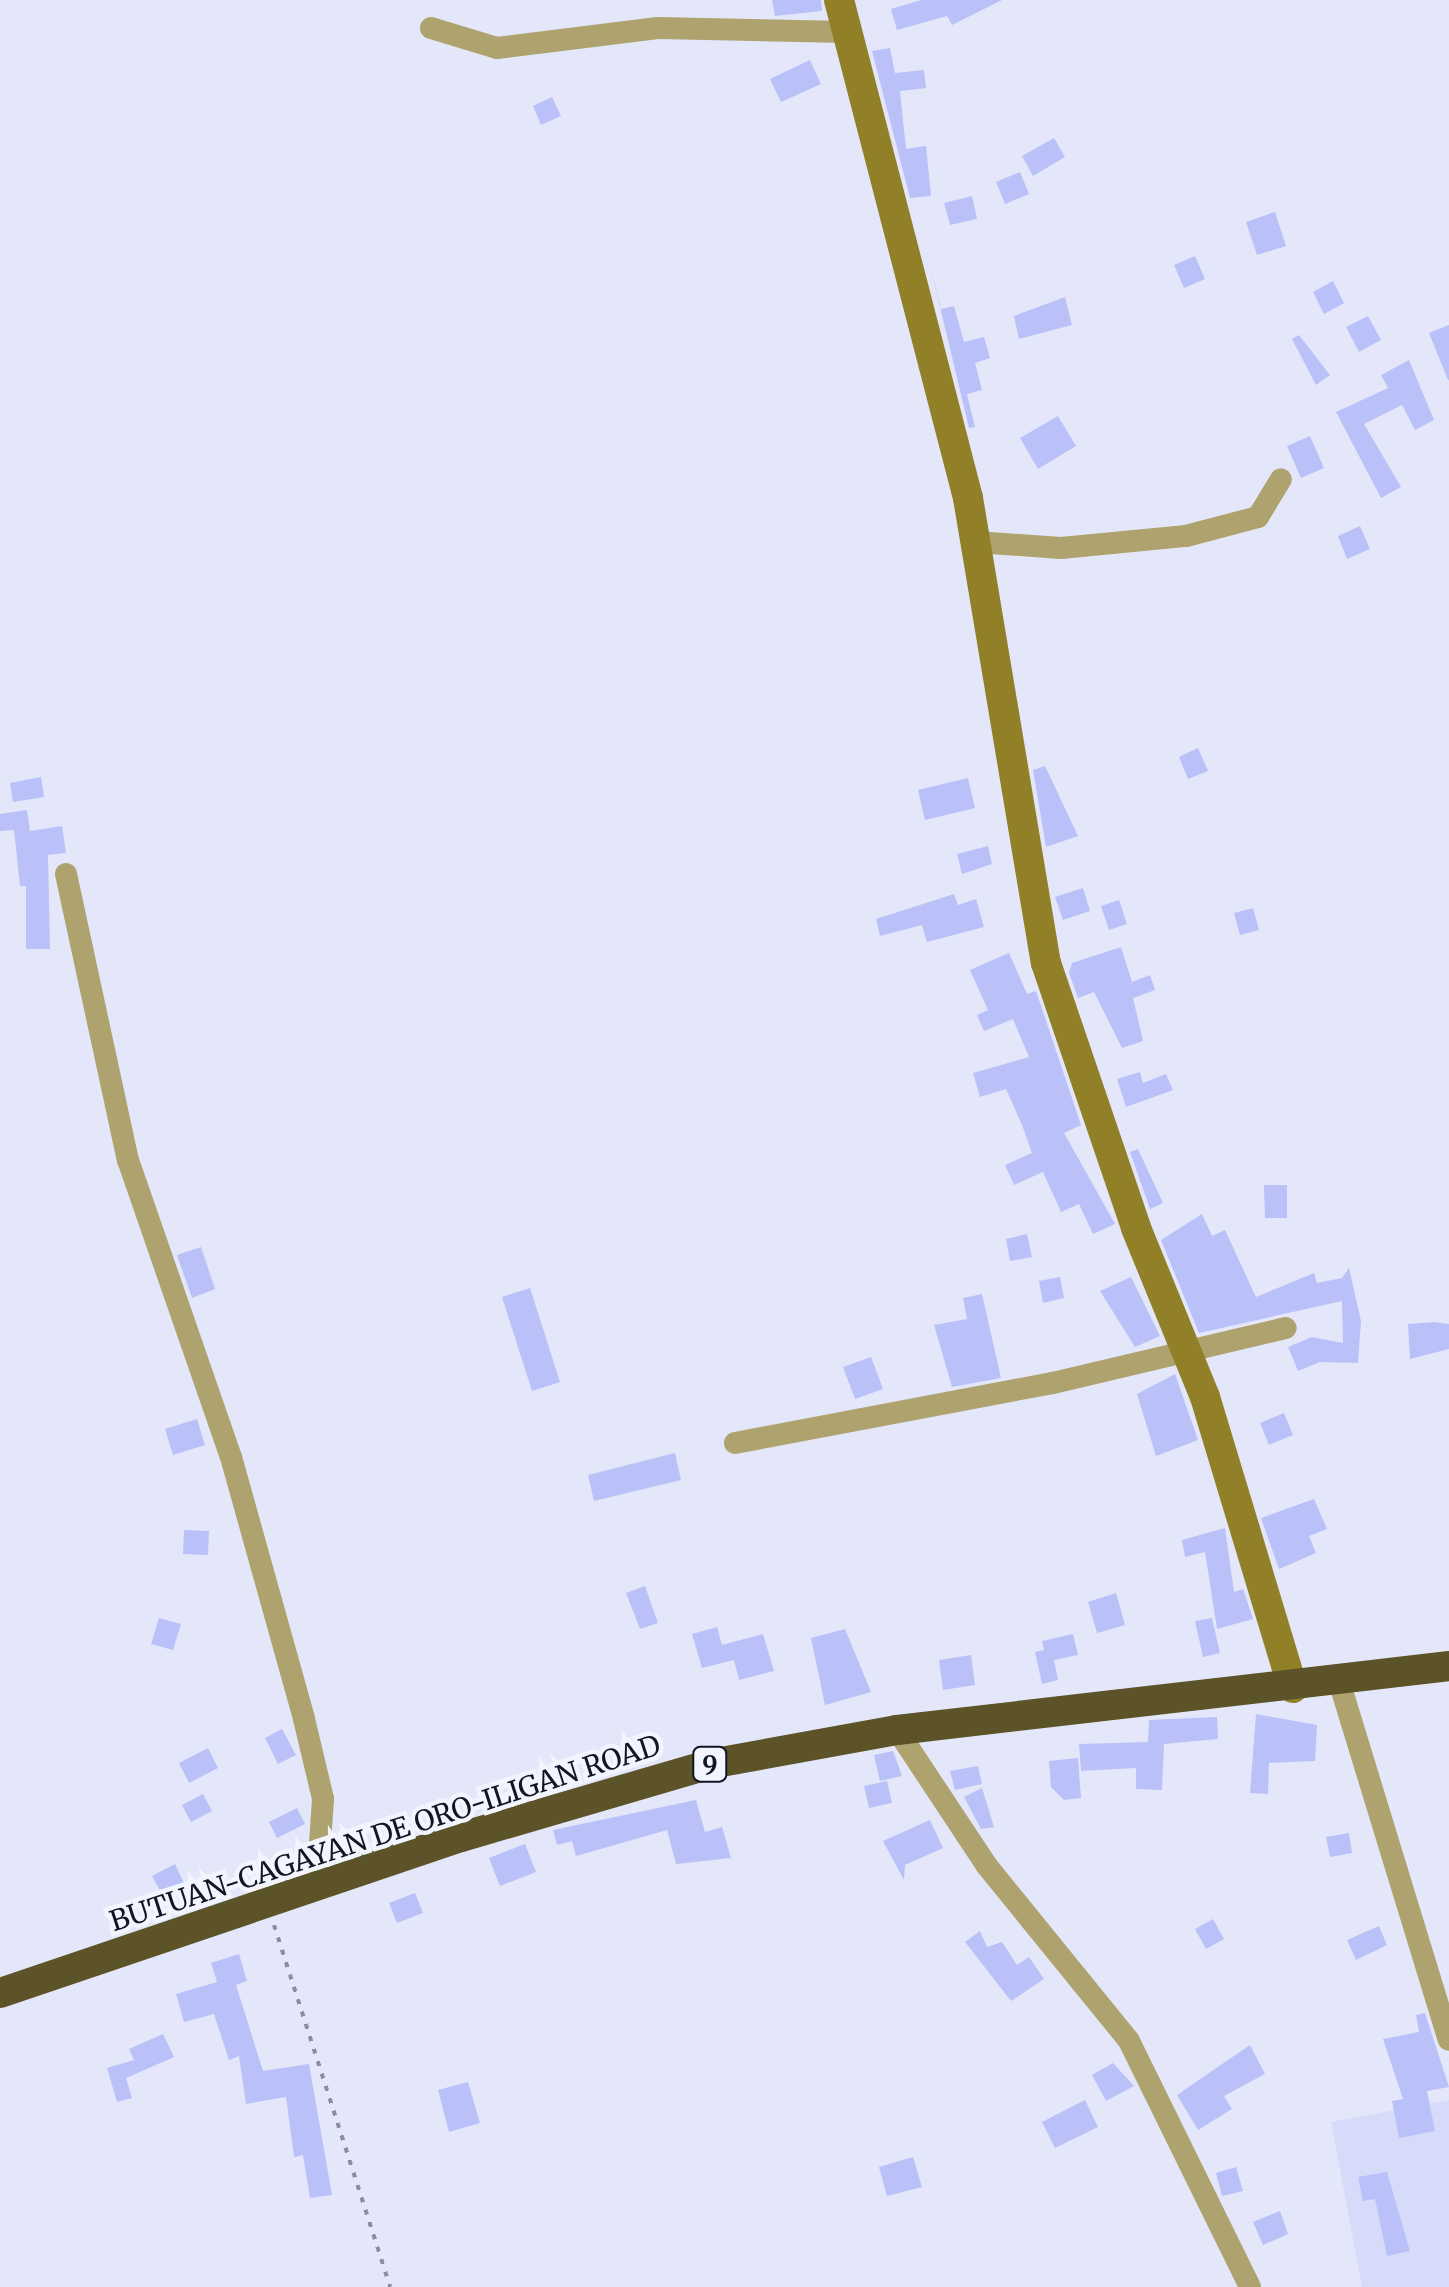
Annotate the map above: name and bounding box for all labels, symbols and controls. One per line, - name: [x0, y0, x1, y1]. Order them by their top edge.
- street label: BUTUAN-CAGAYAN DE ORO-ILIGAN ROAD: [105, 1728, 665, 1938]
- road number: 9: [690, 1744, 730, 1784]

